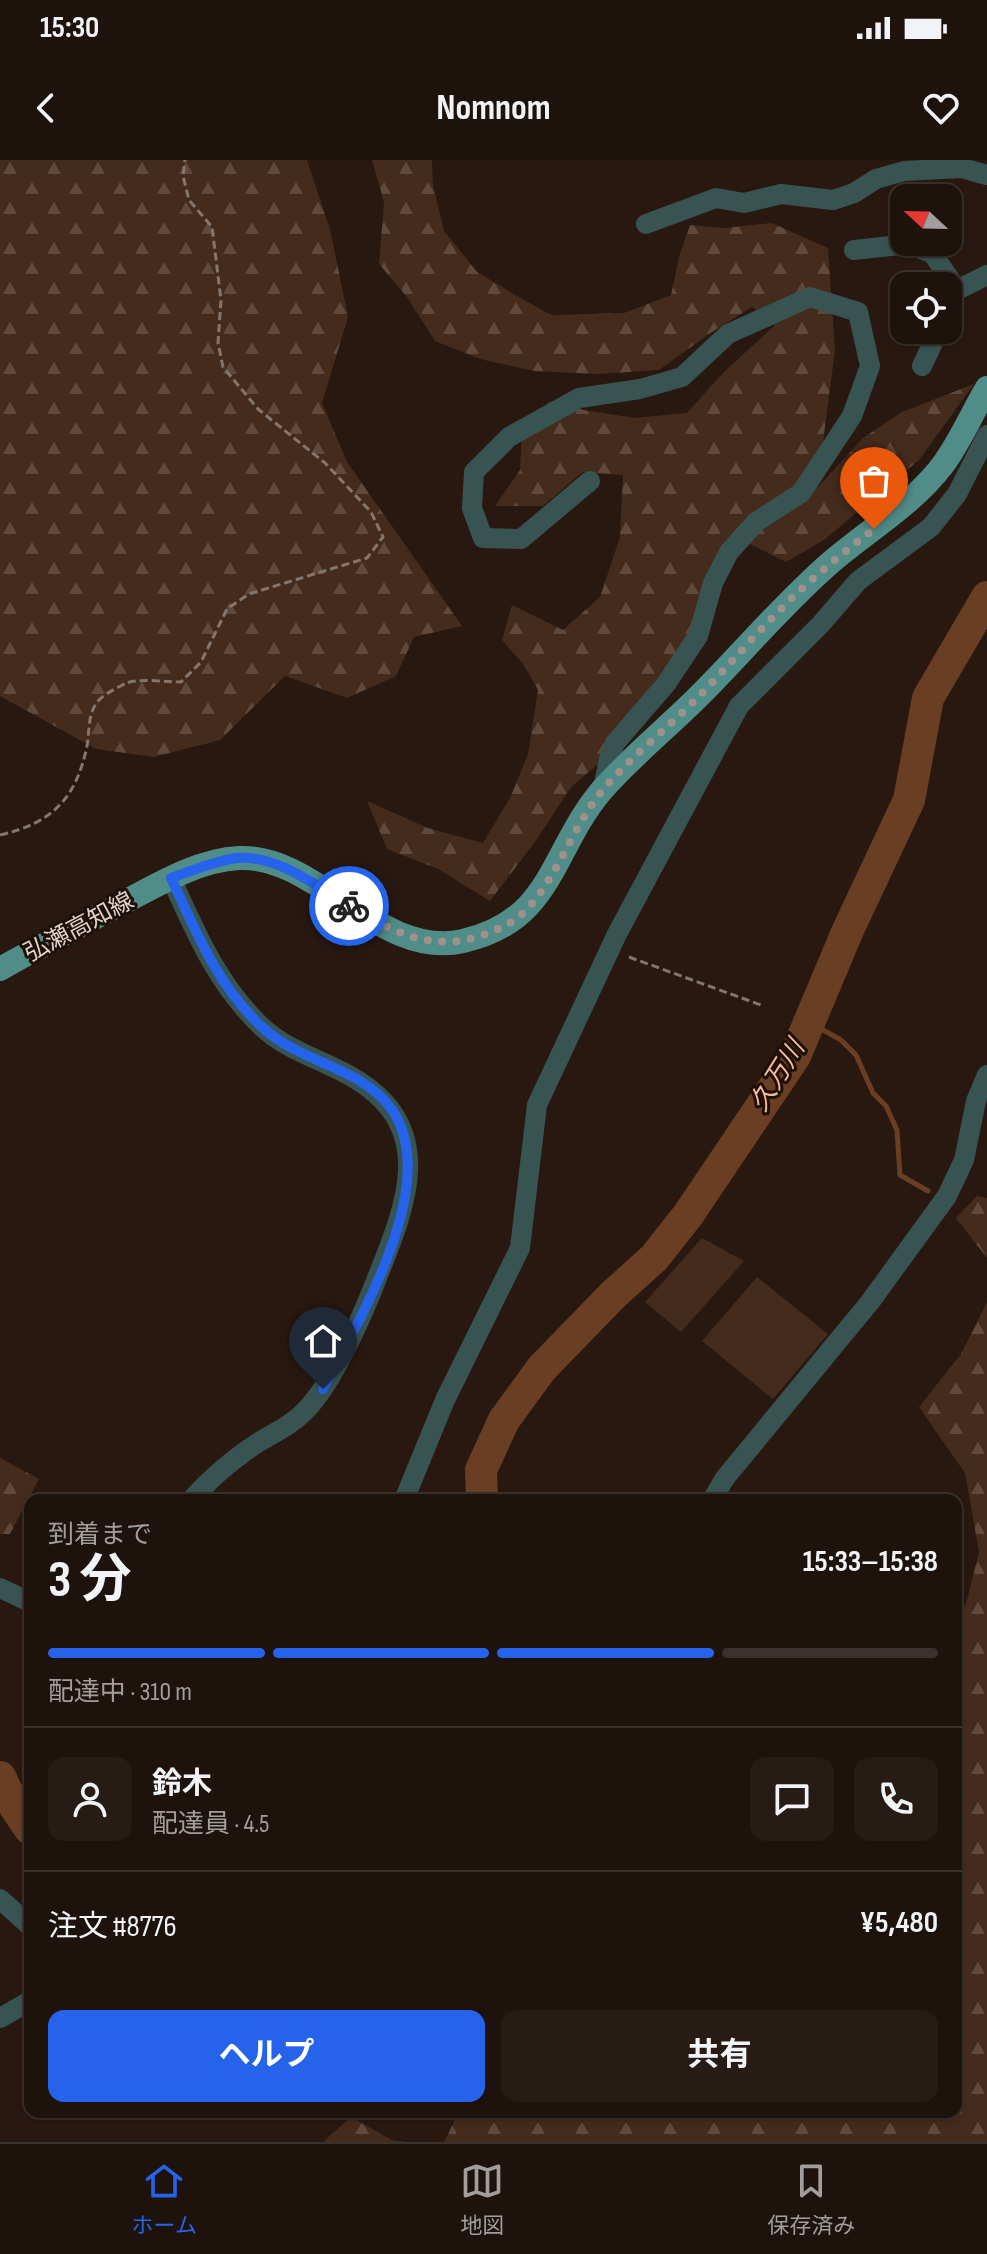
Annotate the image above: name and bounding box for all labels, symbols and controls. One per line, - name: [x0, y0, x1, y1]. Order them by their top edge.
- text: 15:30: [40, 10, 99, 46]
- icon: back: [24, 86, 68, 130]
- icon: heart: [919, 86, 963, 130]
- text: Nomnom: [436, 87, 551, 130]
- north arrow: [890, 184, 962, 256]
- map controls: [890, 184, 962, 344]
- button: locate: [890, 272, 962, 344]
- pin: [840, 447, 908, 529]
- icon: bag: [852, 459, 896, 503]
- courier: [309, 866, 389, 946]
- icon: bike: [327, 884, 371, 928]
- street label: 弘瀬高知線: [19, 886, 139, 968]
- water label: 久万川: [744, 1032, 813, 1117]
- pin: [289, 1307, 357, 1389]
- icon: home: [301, 1319, 345, 1363]
- text: 到着まで: [48, 1520, 152, 1551]
- text: 15:33–15:38: [803, 1544, 938, 1580]
- text: 3 分: [48, 1549, 131, 1612]
- text: 配達中 · 310 m: [48, 1677, 192, 1708]
- button: person: [48, 1757, 132, 1841]
- button: chat: [750, 1757, 834, 1841]
- button: phone: [854, 1757, 938, 1841]
- text: 鈴木: [152, 1766, 212, 1802]
- text: 配達員 · 4.5: [152, 1809, 270, 1840]
- text: ¥5,480: [860, 1905, 938, 1941]
- text: 注文 #8776: [48, 1909, 177, 1945]
- button: ヘルプ: [48, 2010, 485, 2102]
- button: 共有: [501, 2010, 938, 2102]
- tab: ホーム: [132, 2159, 197, 2240]
- tab: 地図: [460, 2159, 504, 2240]
- tab: 保存済み: [767, 2159, 855, 2240]

